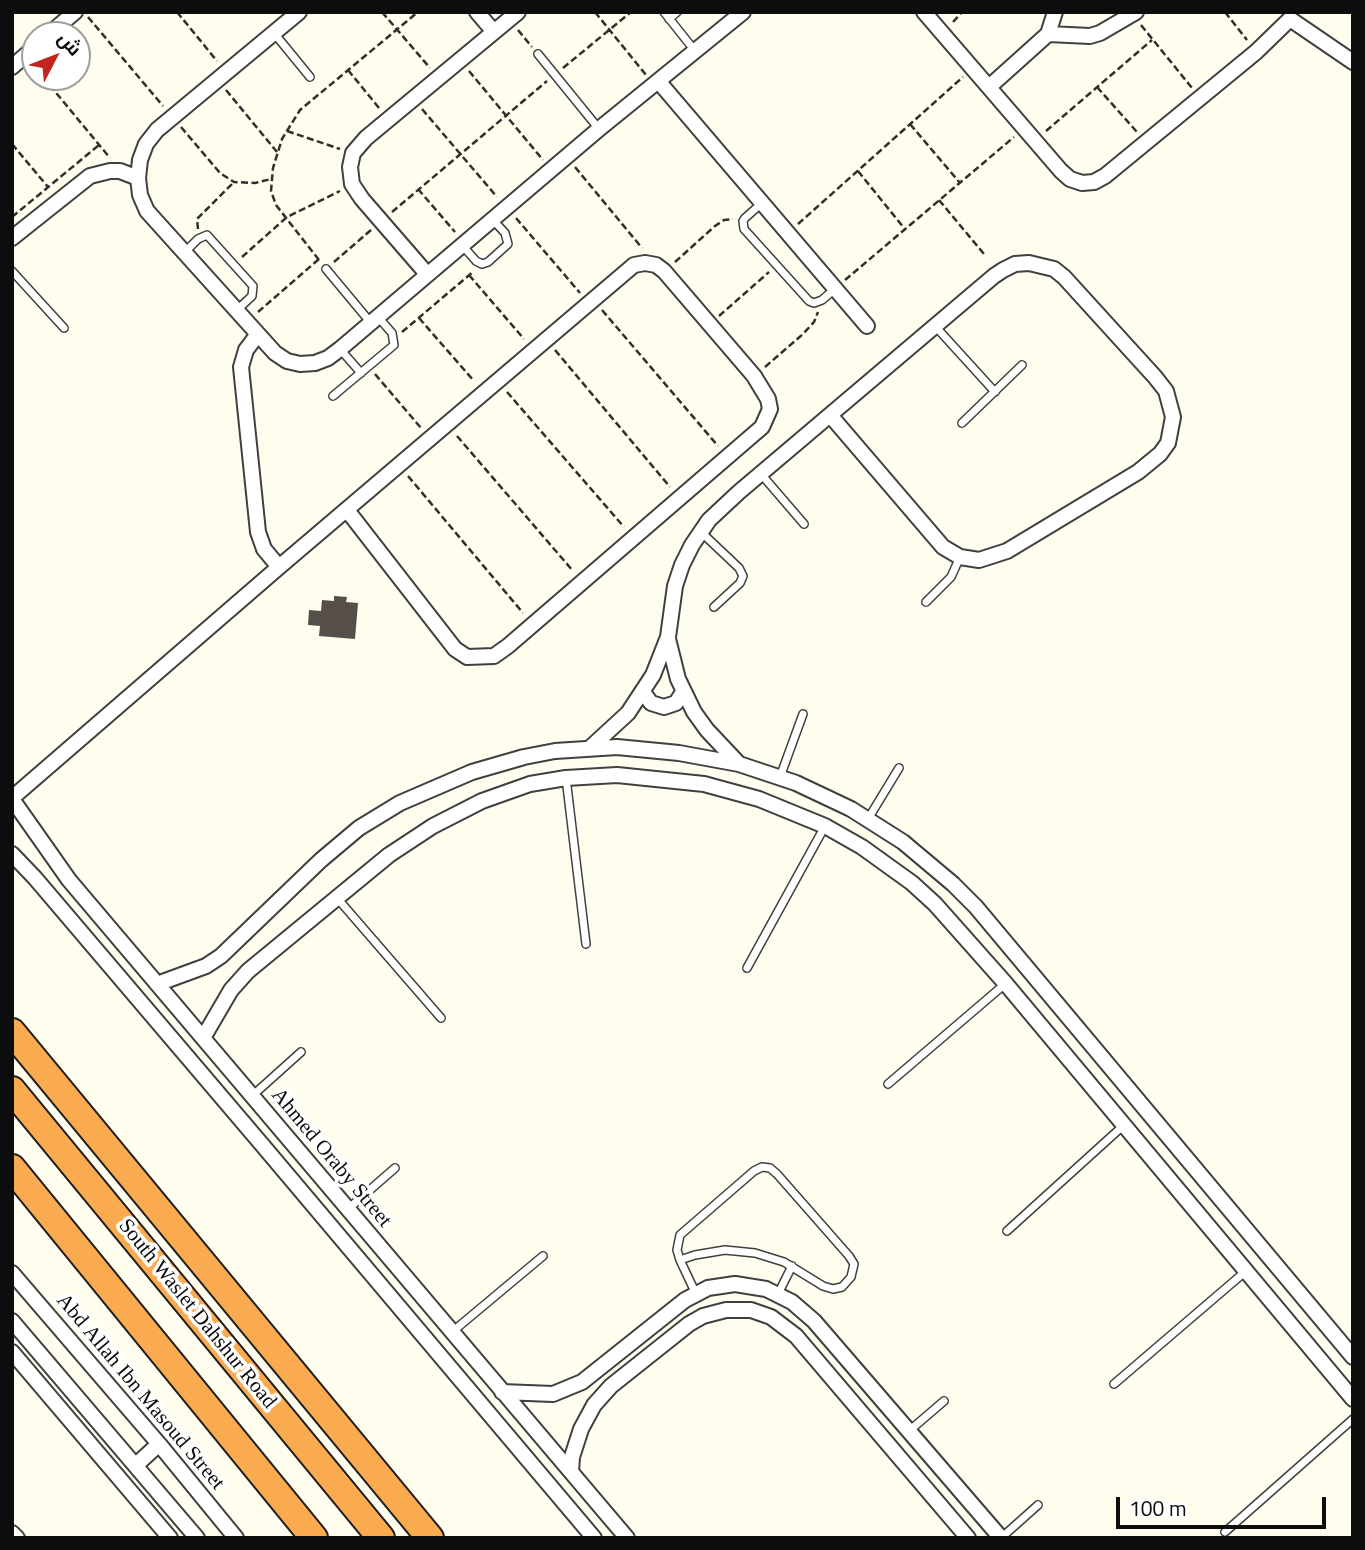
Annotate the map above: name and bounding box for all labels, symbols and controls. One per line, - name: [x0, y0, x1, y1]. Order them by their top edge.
- north arrow: [21, 21, 91, 91]
- text: ش: [49, 22, 92, 64]
- street label: Ahmed Oraby Street: [264, 1081, 398, 1235]
- street label: South Waslet Dahshur Road: [109, 1210, 285, 1418]
- street label: Abd Allah Ibn Masoud Street: [50, 1288, 230, 1496]
- scale bar: [1120, 1484, 1330, 1528]
- text: 100 m: [1129, 1489, 1186, 1528]

